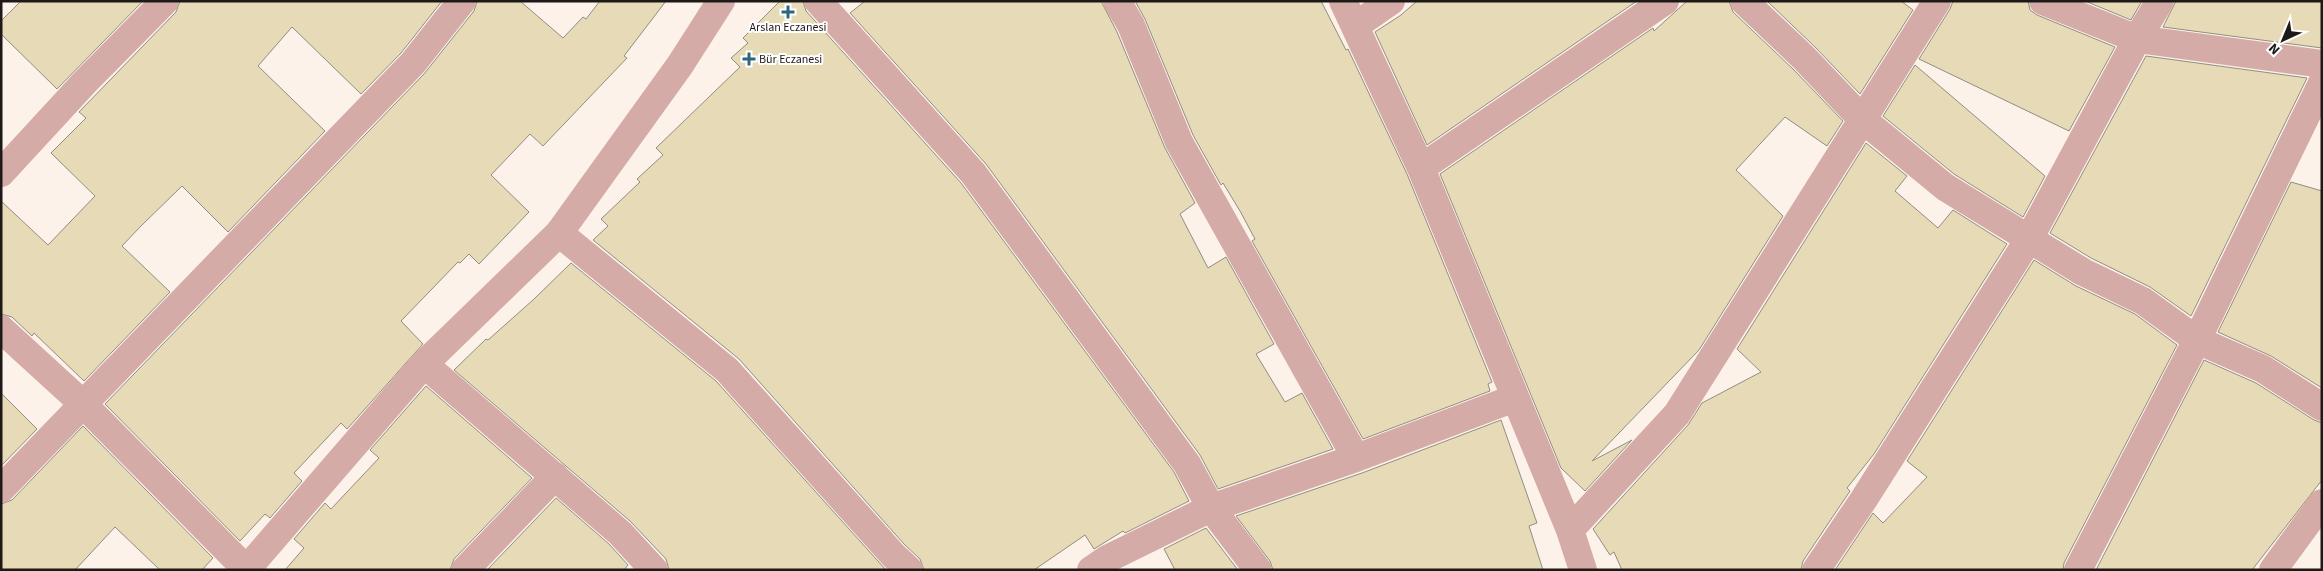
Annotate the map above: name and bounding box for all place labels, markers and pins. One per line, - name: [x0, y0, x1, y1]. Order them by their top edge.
- marker: Arslan Eczanesi: [782, 6, 794, 18]
- place label: Arslan Eczanesi: [750, 19, 826, 36]
- place label: Bür Eczanesi: [759, 51, 822, 68]
- marker: Bür Eczanesi: [743, 53, 755, 65]

